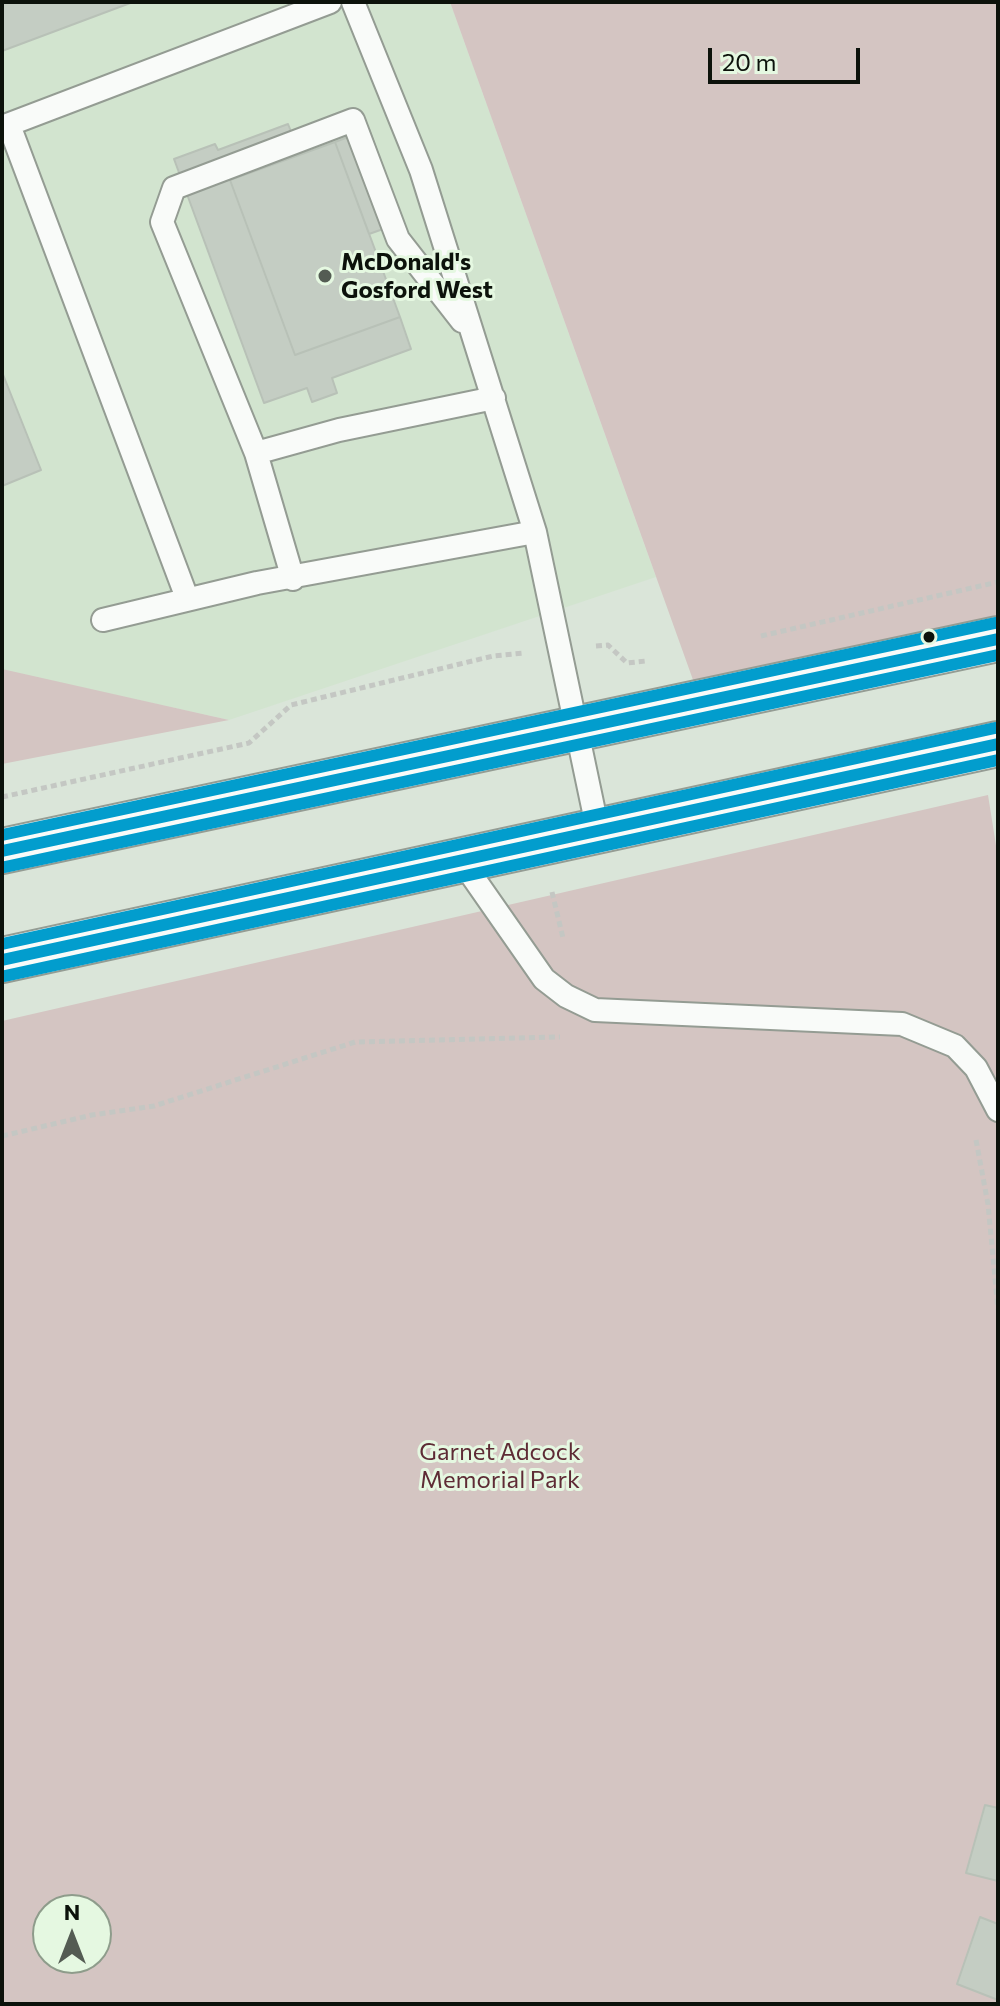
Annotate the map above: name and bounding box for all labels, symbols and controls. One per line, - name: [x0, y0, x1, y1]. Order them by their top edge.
- scale bar: [712, 32, 864, 82]
- text: 20 m: [722, 47, 776, 76]
- place label: McDonald's Gosford West: [341, 248, 493, 304]
- marker: McDonald's Gosford West: [316, 267, 334, 285]
- unlabelled marker: [921, 629, 937, 645]
- park label: Garnet Adcock Memorial Park: [419, 1438, 581, 1494]
- north arrow: [32, 1894, 112, 1974]
- text: N: [64, 1898, 80, 1925]

